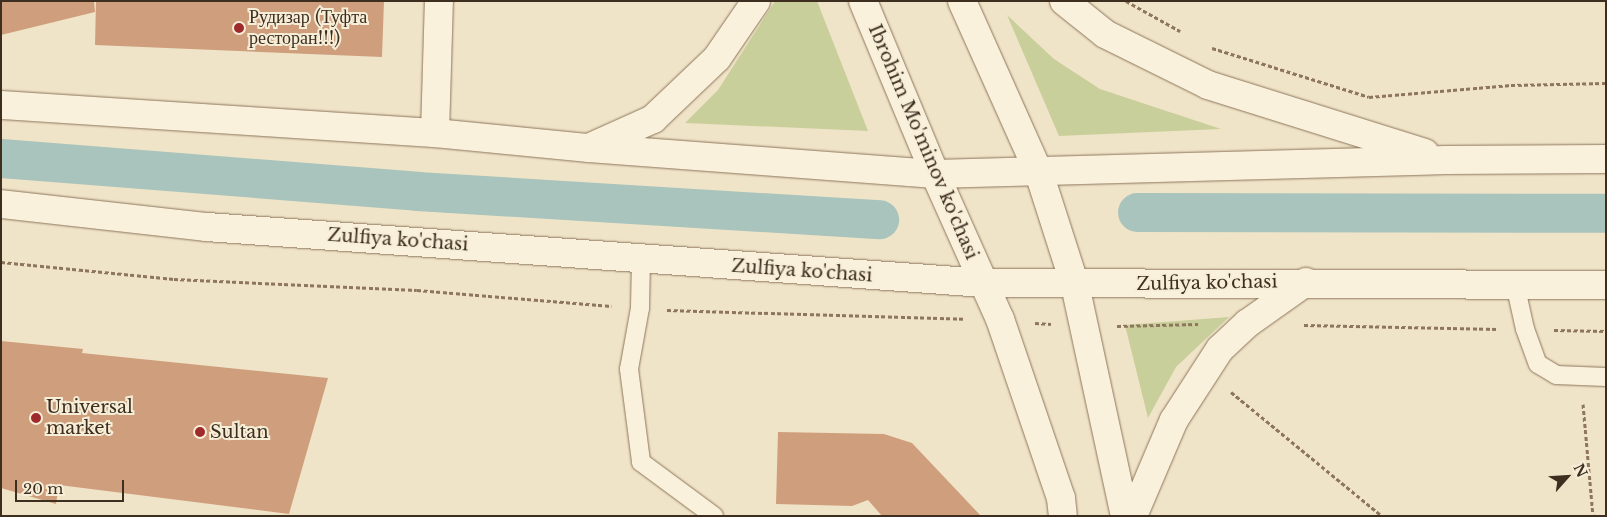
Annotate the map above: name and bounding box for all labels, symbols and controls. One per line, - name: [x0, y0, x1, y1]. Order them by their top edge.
- place label: Рудизар (Туфта ресторан!!!): [249, 7, 367, 50]
- street label: Ibrohim Mo'minov ko'chasi: [863, 21, 983, 263]
- marker: Рудизар (Туфта ресторан!!!): [233, 22, 245, 34]
- street label: Zulfiya ko'chasi: [327, 224, 469, 256]
- street label: Zulfiya ko'chasi: [731, 255, 873, 287]
- street label: Zulfiya ko'chasi: [1136, 271, 1278, 295]
- place label: Universal market: [46, 397, 133, 439]
- marker: Universal market: [30, 412, 42, 424]
- place label: Sultan: [210, 421, 269, 443]
- marker: Sultan: [194, 426, 206, 438]
- north arrow: [1542, 452, 1592, 502]
- text: N: [1570, 461, 1591, 480]
- scale bar: [18, 470, 126, 502]
- text: 20 m: [23, 479, 63, 498]

